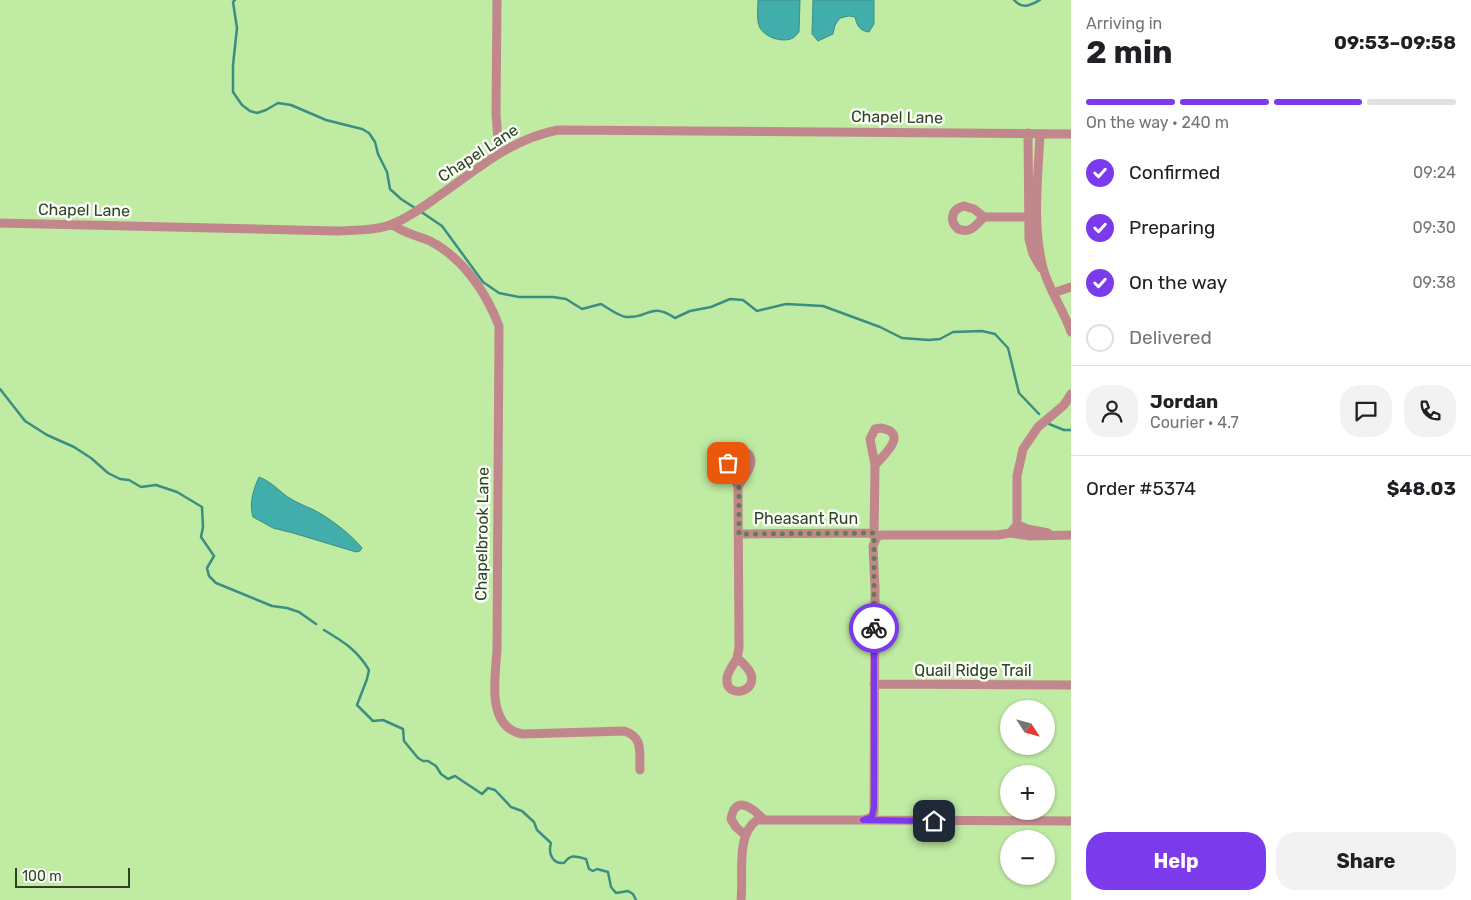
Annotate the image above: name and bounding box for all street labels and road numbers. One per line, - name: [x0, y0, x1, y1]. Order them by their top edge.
- street label: Chapel Lane: [851, 107, 943, 127]
- street label: Chapel Lane: [434, 120, 522, 186]
- street label: Chapel Lane: [38, 200, 130, 220]
- street label: Chapelbrook Lane: [471, 467, 493, 601]
- street label: Pheasant Run: [754, 509, 858, 528]
- street label: Quail Ridge Trail: [914, 661, 1032, 680]

